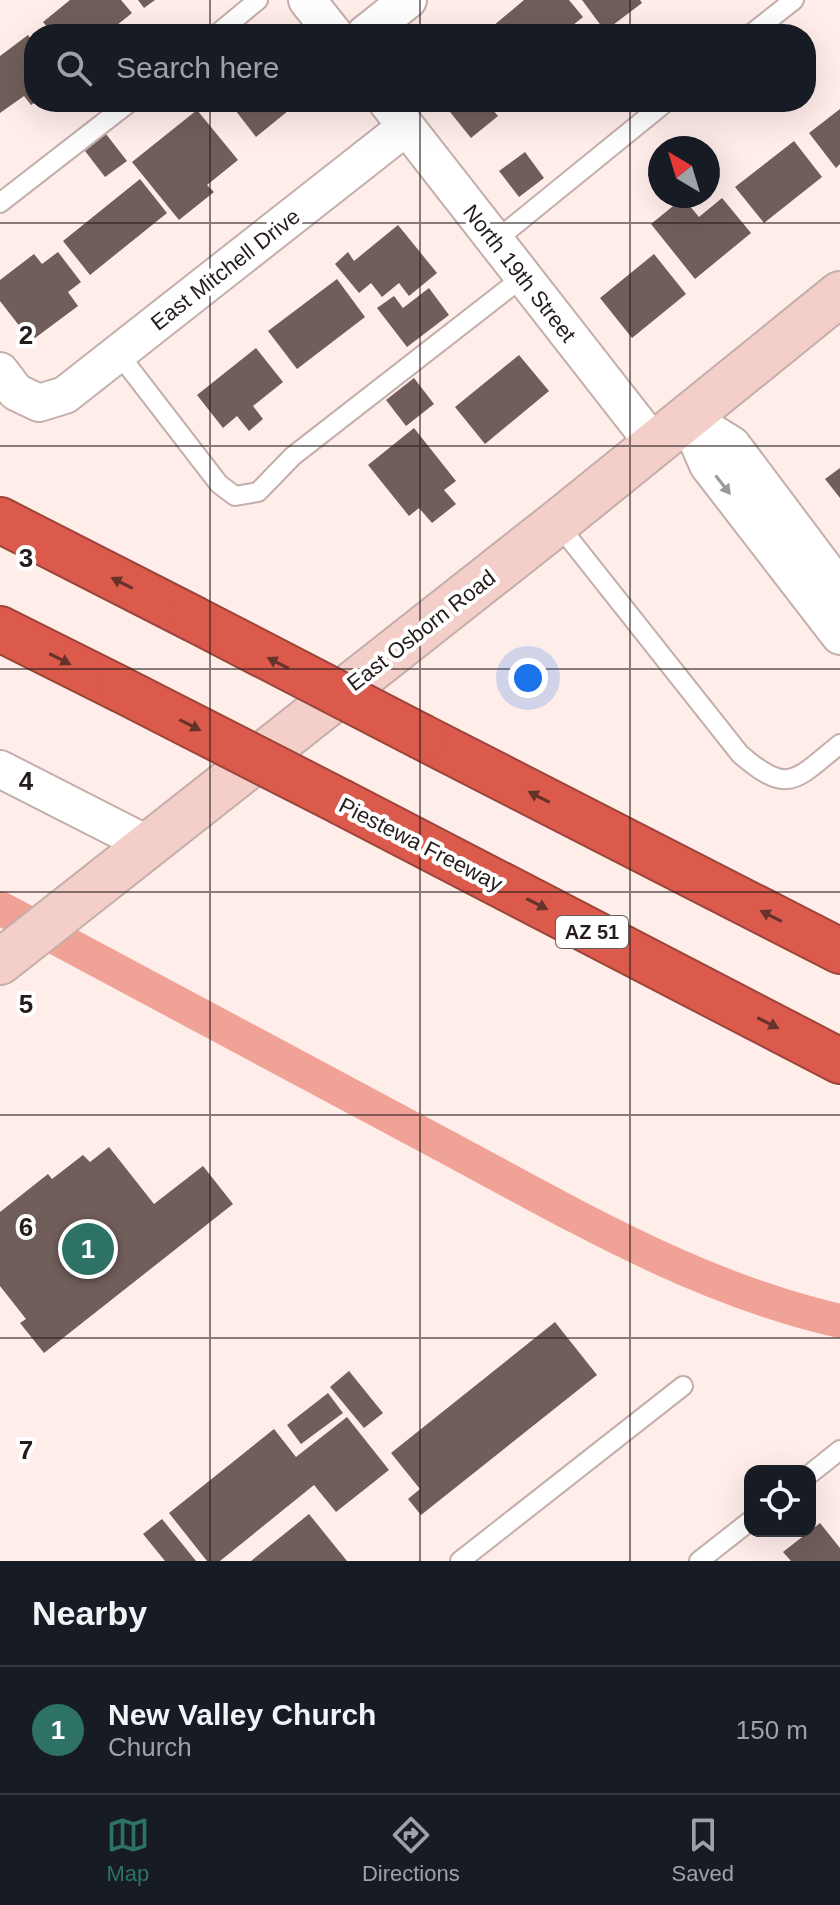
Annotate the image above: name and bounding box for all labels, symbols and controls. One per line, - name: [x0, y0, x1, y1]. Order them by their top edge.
- search box: [24, 24, 816, 112]
- icon: search: [52, 46, 96, 90]
- text: Search here: [116, 51, 279, 84]
- north arrow: [648, 136, 720, 208]
- street label: North 19th Street: [458, 200, 581, 347]
- street label: East Mitchell Drive: [146, 203, 305, 335]
- text: 2: [19, 320, 33, 350]
- one-way arrow: [715, 475, 731, 495]
- text: 3: [19, 543, 33, 573]
- street label: East Osborn Road: [342, 565, 500, 696]
- one-way arrow: [111, 576, 134, 589]
- one-way arrow: [49, 653, 72, 666]
- one-way arrow: [267, 656, 290, 669]
- your location: [508, 658, 548, 698]
- one-way arrow: [178, 718, 201, 732]
- text: 4: [19, 766, 34, 796]
- one-way arrow: [528, 791, 551, 804]
- street label: Piestewa Freeway: [335, 793, 507, 896]
- one-way arrow: [526, 896, 548, 910]
- one-way arrow: [759, 909, 782, 922]
- road number: AZ 51: [556, 916, 628, 948]
- text: 5: [19, 989, 33, 1019]
- one-way arrow: [756, 1017, 779, 1030]
- text: 6: [19, 1212, 33, 1242]
- pin: 1: [62, 1219, 114, 1279]
- text: 7: [19, 1435, 33, 1465]
- map controls: [744, 1465, 816, 1537]
- button: locate: [744, 1465, 816, 1537]
- text: Nearby: [32, 1594, 147, 1632]
- text: New Valley Church: [108, 1698, 376, 1731]
- text: 1: [51, 1715, 65, 1745]
- text: 150 m: [736, 1715, 808, 1745]
- text: Church: [108, 1732, 192, 1762]
- tab: Map: [106, 1813, 150, 1887]
- tab: Directions: [362, 1813, 460, 1887]
- tab: Saved: [672, 1813, 734, 1887]

